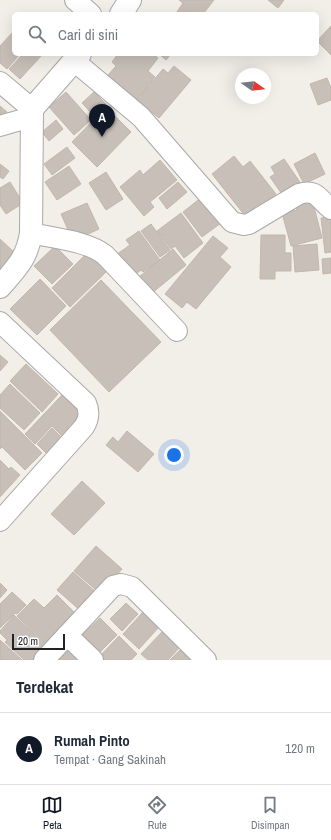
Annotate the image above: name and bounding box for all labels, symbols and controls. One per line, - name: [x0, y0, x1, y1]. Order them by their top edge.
- search box: [12, 12, 319, 56]
- icon: search: [26, 23, 48, 45]
- text: Cari di sini: [58, 24, 118, 45]
- north arrow: [235, 68, 271, 104]
- pin: A: [89, 104, 115, 137]
- your location: [164, 445, 184, 465]
- scale bar: [12, 632, 65, 651]
- text: 20 m: [18, 634, 38, 648]
- text: Terdekat: [16, 675, 73, 698]
- text: Rumah Pinto: [54, 730, 130, 751]
- text: A: [25, 740, 33, 757]
- text: 120 m: [285, 740, 315, 757]
- text: Tempat · Gang Sakinah: [54, 751, 166, 768]
- tab: Peta: [41, 794, 63, 832]
- tab: Rute: [146, 794, 168, 832]
- tab: Disimpan: [251, 794, 290, 832]

